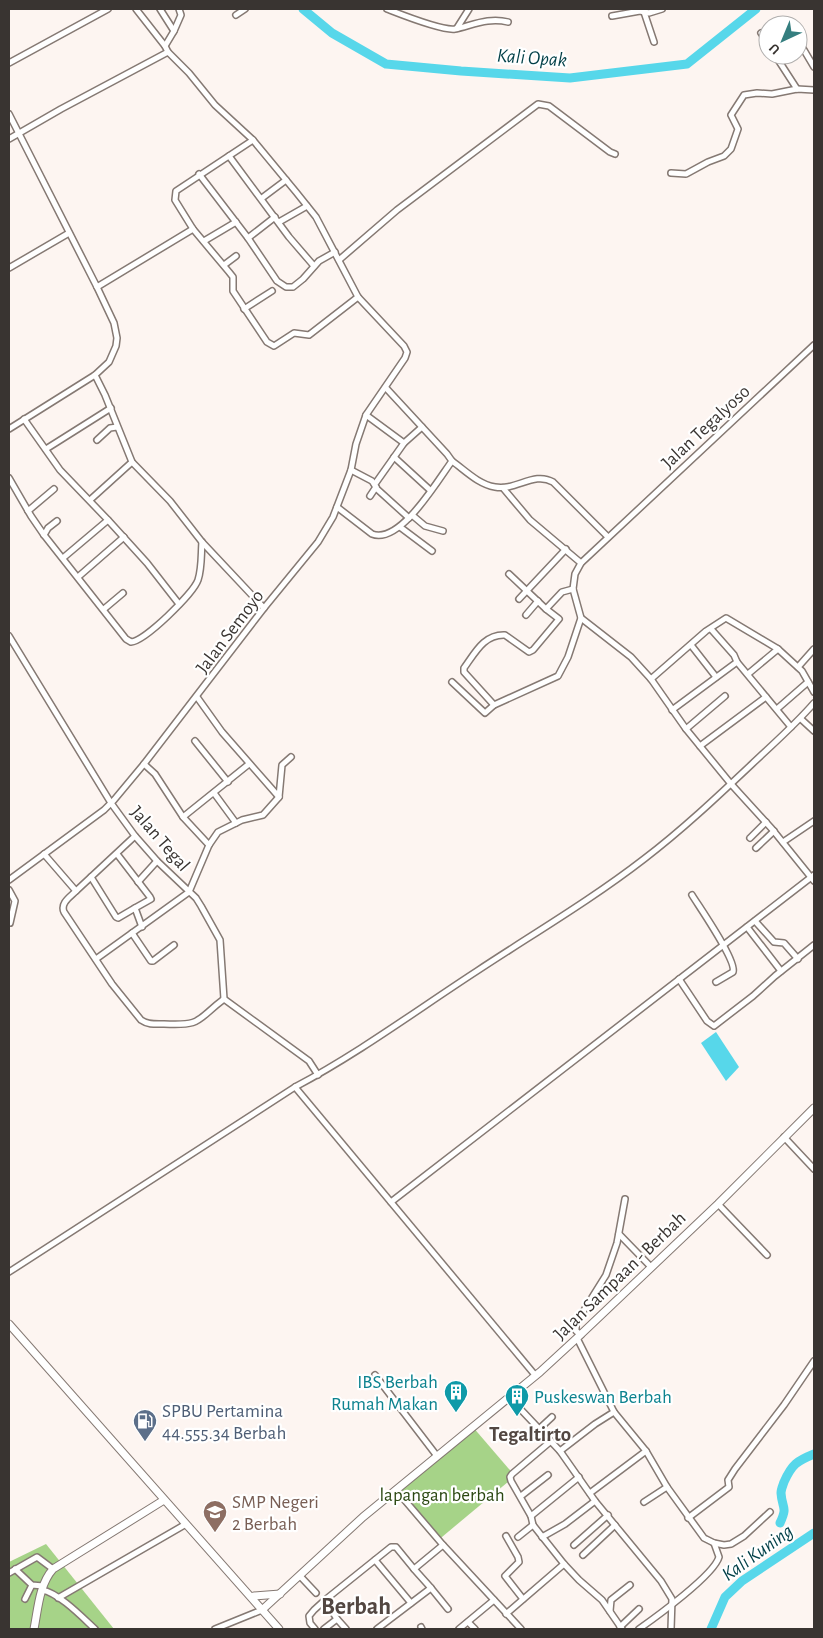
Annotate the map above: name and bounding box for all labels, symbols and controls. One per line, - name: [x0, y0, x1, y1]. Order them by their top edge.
- north arrow: [758, 15, 808, 65]
- text: U: [767, 40, 783, 57]
- water label: Kali Opak: [496, 46, 568, 70]
- street label: Jalan Tegalyoso: [658, 382, 754, 473]
- street label: Jalan Semoyo: [193, 587, 268, 677]
- street label: Jalan Tegal: [127, 803, 193, 875]
- street label: Jalan Sampaan - Berbah: [550, 1208, 690, 1344]
- place label: IBS Berbah Rumah Makan: [331, 1373, 438, 1414]
- building icon: IBS Berbah Rumah Makan: [443, 1379, 469, 1413]
- building icon: Puskeswan Berbah: [504, 1383, 530, 1417]
- place label: Puskeswan Berbah: [534, 1388, 672, 1407]
- place label: SPBU Pertamina 44.555.34 Berbah: [162, 1402, 286, 1443]
- fuel station icon: SPBU Pertamina 44.555.34 Berbah: [132, 1408, 158, 1442]
- district label: Tegaltirto: [489, 1424, 571, 1445]
- park label: lapangan berbah: [379, 1486, 505, 1505]
- place label: SMP Negeri 2 Berbah: [232, 1493, 319, 1534]
- school or university icon: SMP Negeri 2 Berbah: [202, 1499, 228, 1533]
- water label: Kali Kuning: [718, 1521, 797, 1585]
- district label: Berbah: [321, 1595, 391, 1619]

